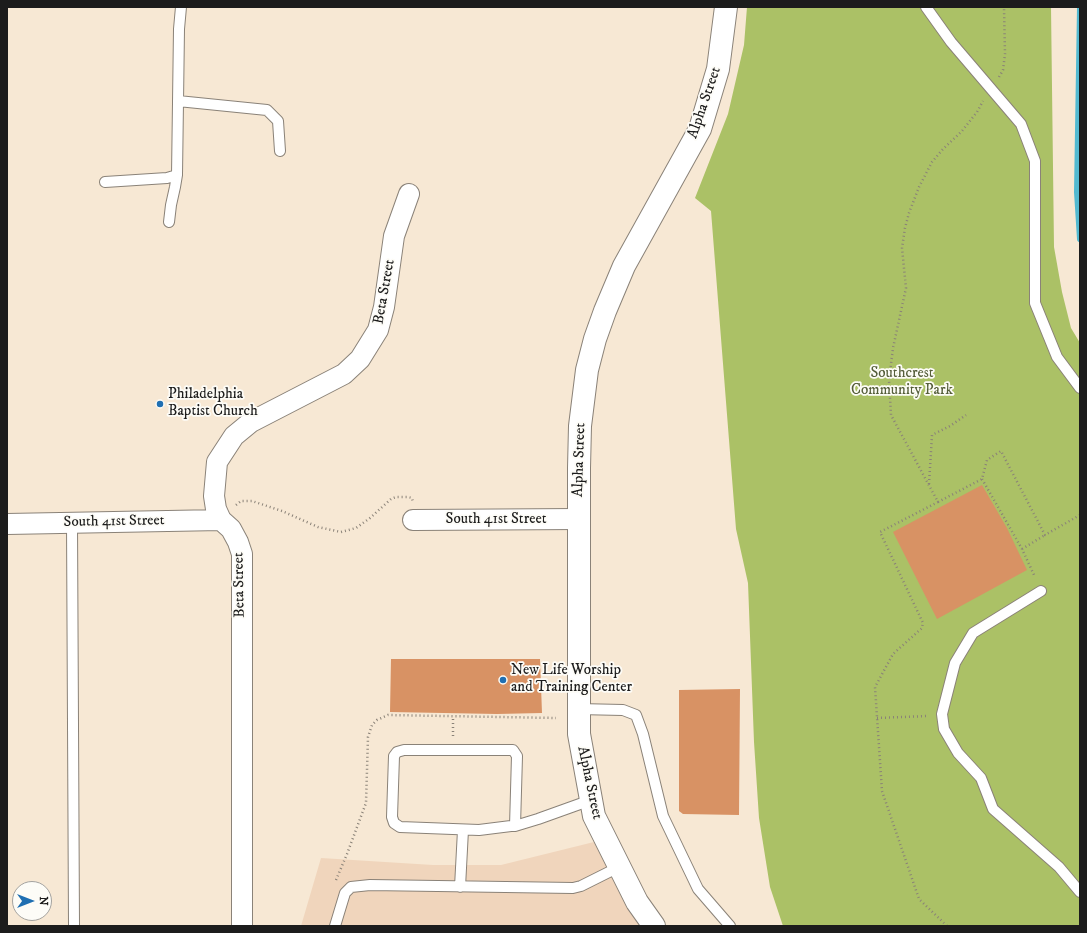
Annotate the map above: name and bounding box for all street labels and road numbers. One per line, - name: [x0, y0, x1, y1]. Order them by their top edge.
- street label: Alpha Street: [684, 65, 726, 141]
- street label: Beta Street: [370, 258, 400, 326]
- street label: Alpha Street: [570, 422, 590, 498]
- street label: South 41st Street: [446, 511, 546, 529]
- street label: South 41st Street: [63, 512, 165, 532]
- street label: Beta Street: [230, 552, 250, 618]
- street label: Alpha Street: [572, 745, 606, 821]

